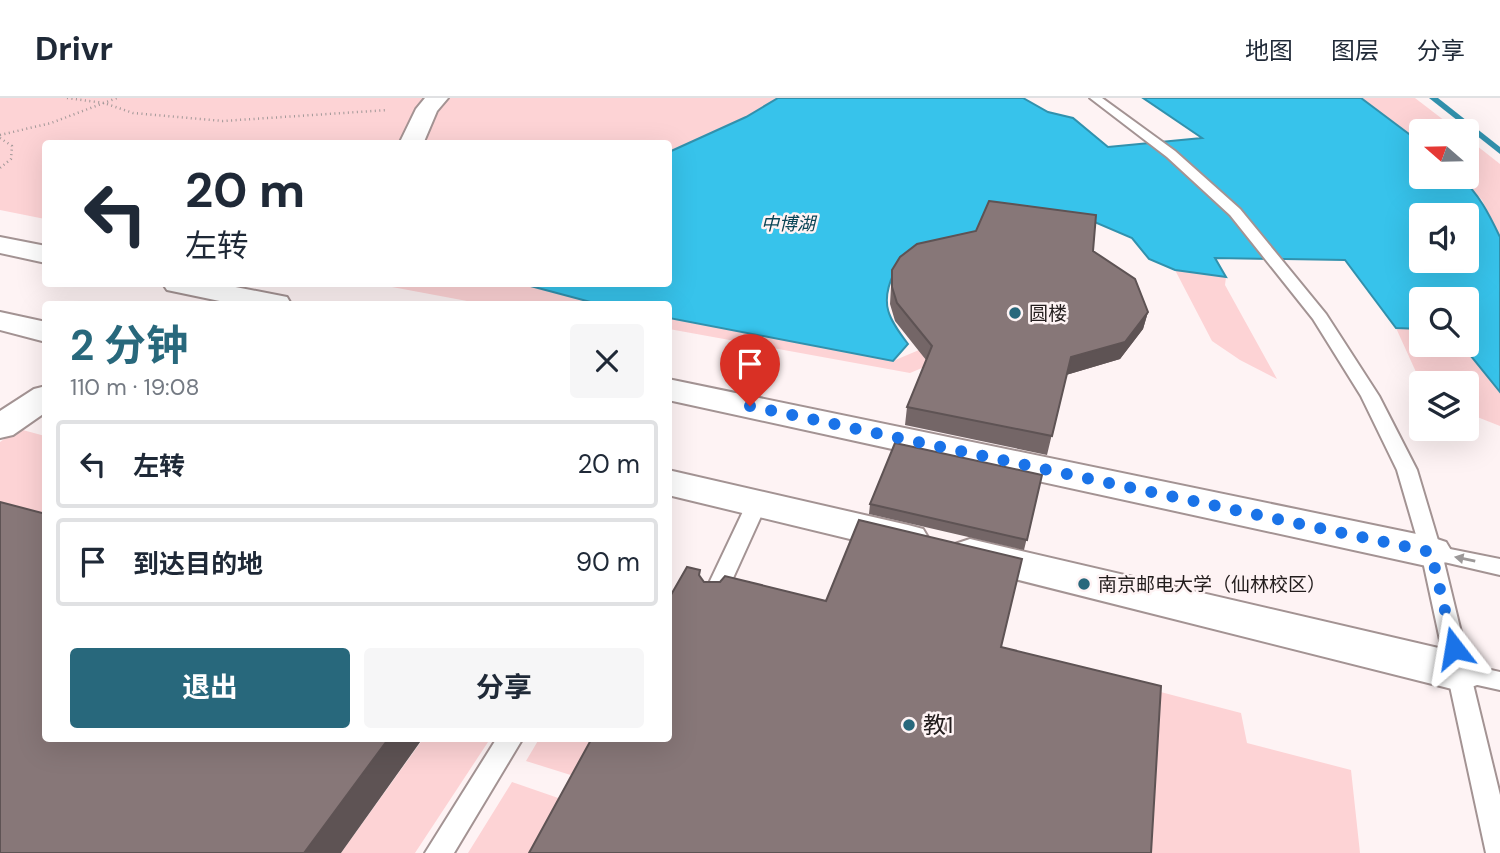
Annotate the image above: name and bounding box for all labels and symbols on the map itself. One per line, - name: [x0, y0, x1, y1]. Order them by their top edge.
- north arrow: [1409, 119, 1479, 189]
- water label: 中博湖: [761, 212, 818, 236]
- place label: 圆楼: [1029, 301, 1067, 326]
- marker: 圆楼: [1007, 305, 1023, 321]
- pin: [720, 334, 780, 406]
- one-way arrow: [1454, 554, 1476, 565]
- place label: 南京邮电大学（仙林校区）: [1098, 572, 1326, 597]
- marker: 南京邮电大学（仙林校区）: [1076, 576, 1092, 592]
- position arrow: [1417, 611, 1491, 685]
- place label: 教1: [923, 710, 953, 740]
- marker: 教1: [901, 717, 917, 733]

